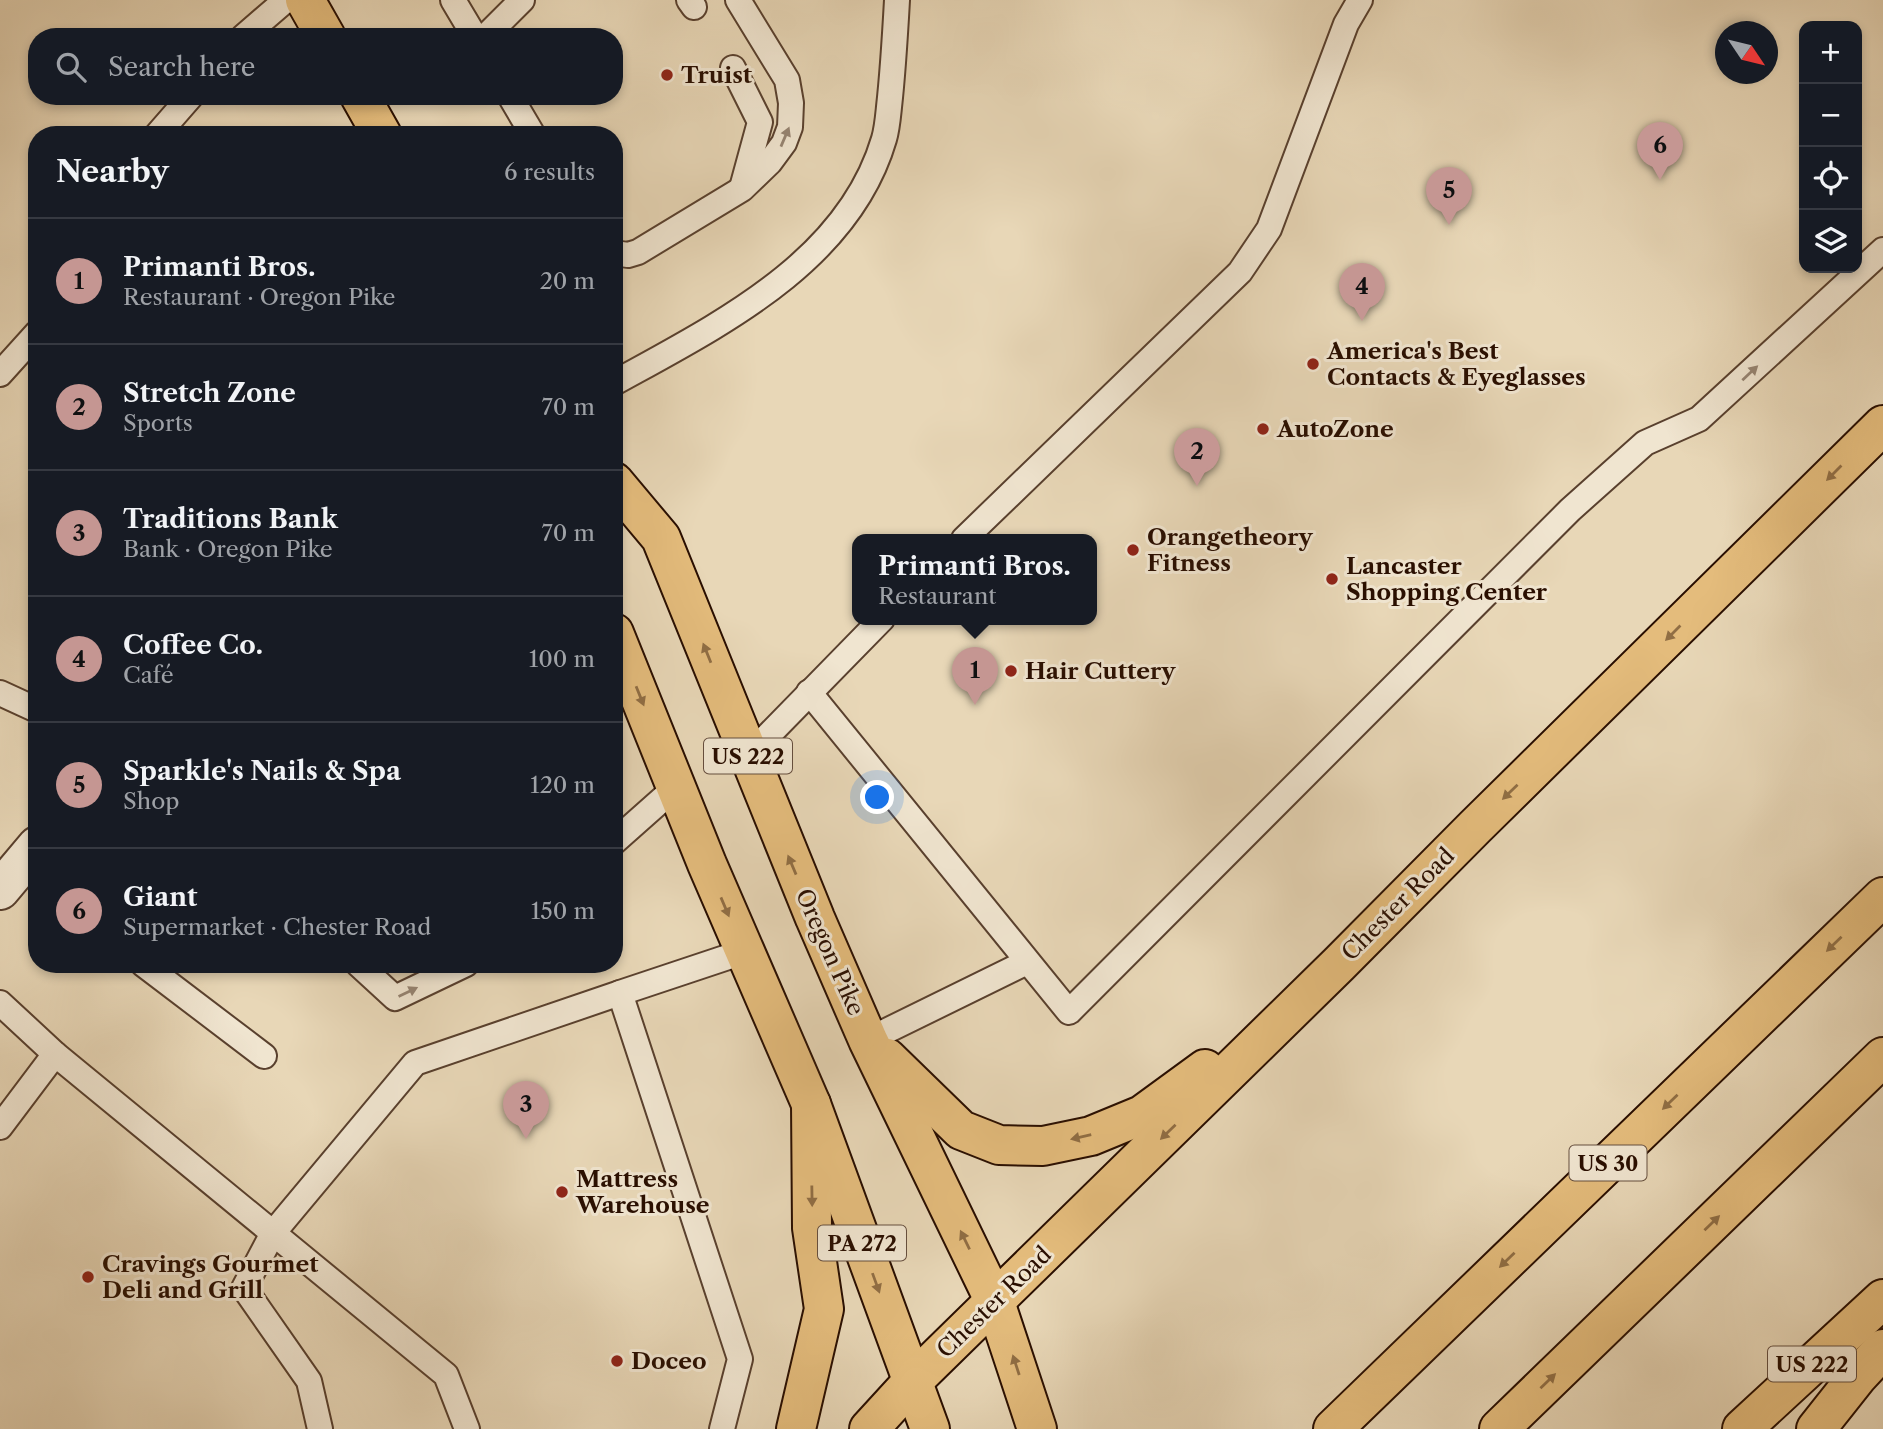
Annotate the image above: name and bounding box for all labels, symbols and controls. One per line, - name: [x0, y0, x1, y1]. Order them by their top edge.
- north arrow: [1715, 21, 1778, 84]
- map controls: [1799, 21, 1862, 273]
- button: +: [1799, 21, 1862, 84]
- search box: [28, 28, 623, 105]
- icon: search: [52, 48, 90, 86]
- text: Search here: [108, 51, 255, 83]
- place label: Truist: [681, 61, 753, 89]
- marker: Truist: [659, 67, 675, 83]
- button: −: [1799, 84, 1862, 147]
- pin: 6: [1637, 122, 1683, 180]
- one-way arrow: [780, 126, 791, 147]
- button: locate: [1799, 147, 1862, 210]
- text: Nearby: [56, 153, 169, 190]
- text: 6 results: [504, 158, 595, 186]
- pin: 5: [1426, 167, 1472, 225]
- button: layers: [1799, 210, 1862, 273]
- text: Primanti Bros.: [123, 251, 315, 283]
- pin: 4: [1339, 263, 1385, 321]
- text: 1: [74, 267, 84, 295]
- text: 20 m: [540, 267, 595, 295]
- text: Restaurant · Oregon Pike: [123, 283, 395, 311]
- place label: America's Best Contacts & Eyeglasses: [1326, 337, 1586, 391]
- marker: America's Best Contacts & Eyeglasses: [1305, 356, 1321, 372]
- one-way arrow: [1741, 365, 1759, 381]
- text: Stretch Zone: [123, 377, 296, 409]
- text: 2: [72, 393, 86, 421]
- text: 70 m: [542, 393, 595, 421]
- text: Sports: [123, 409, 193, 437]
- place label: AutoZone: [1276, 415, 1394, 443]
- marker: AutoZone: [1255, 421, 1271, 437]
- pin: 2: [1174, 428, 1220, 486]
- one-way arrow: [1826, 464, 1843, 481]
- text: Traditions Bank: [123, 503, 338, 535]
- text: 3: [73, 519, 86, 547]
- text: 70 m: [542, 519, 595, 547]
- place label: Orangetheory Fitness: [1147, 523, 1313, 577]
- popup: [852, 534, 1097, 625]
- text: Bank · Oregon Pike: [123, 535, 333, 563]
- marker: Orangetheory Fitness: [1125, 542, 1141, 558]
- text: Primanti Bros.: [878, 550, 1071, 582]
- place label: Lancaster Shopping Center: [1346, 552, 1548, 606]
- marker: Lancaster Shopping Center: [1324, 571, 1340, 587]
- text: Restaurant: [878, 582, 996, 610]
- one-way arrow: [1664, 624, 1681, 641]
- text: Coffee Co.: [123, 629, 263, 661]
- one-way arrow: [702, 643, 713, 664]
- text: 4: [72, 645, 86, 673]
- text: 100 m: [529, 645, 595, 673]
- pin: 1: [952, 647, 998, 705]
- place label: Hair Cuttery: [1025, 657, 1176, 685]
- text: Café: [123, 661, 174, 689]
- marker: Hair Cuttery: [1003, 663, 1019, 679]
- one-way arrow: [634, 686, 645, 707]
- road number: US 222: [704, 738, 792, 774]
- text: Sparkle's Nails & Spa: [123, 755, 401, 787]
- text: 5: [73, 771, 85, 799]
- text: 120 m: [530, 771, 595, 799]
- your location: [860, 780, 894, 814]
- one-way arrow: [1502, 783, 1519, 800]
- text: Shop: [123, 787, 179, 815]
- street label: Chester Road: [1336, 842, 1460, 966]
- one-way arrow: [786, 854, 797, 875]
- text: Giant: [123, 881, 198, 913]
- street label: Oregon Pike: [790, 884, 870, 1020]
- text: 6: [72, 897, 86, 925]
- text: 150 m: [531, 897, 595, 925]
- one-way arrow: [719, 897, 730, 918]
- text: Supermarket · Chester Road: [123, 913, 431, 941]
- one-way arrow: [1826, 936, 1842, 952]
- one-way arrow: [398, 987, 418, 998]
- pin: 3: [503, 1081, 549, 1139]
- one-way arrow: [1662, 1094, 1679, 1111]
- one-way arrow: [1160, 1124, 1176, 1140]
- one-way arrow: [1070, 1132, 1092, 1143]
- road number: US 30: [1570, 1146, 1646, 1180]
- place label: Mattress Warehouse: [575, 1165, 710, 1219]
- marker: Mattress Warehouse: [554, 1184, 570, 1200]
- one-way arrow: [806, 1186, 818, 1208]
- one-way arrow: [1703, 1215, 1719, 1232]
- road number: PA 272: [818, 1226, 906, 1260]
- one-way arrow: [959, 1230, 971, 1250]
- street label: Chester Road: [931, 1240, 1057, 1364]
- place label: Cravings Gourmet Deli and Grill: [102, 1250, 319, 1304]
- one-way arrow: [1499, 1252, 1516, 1268]
- marker: Cravings Gourmet Deli and Grill: [80, 1269, 96, 1285]
- one-way arrow: [871, 1272, 882, 1293]
- road number: US 222: [1768, 1346, 1856, 1382]
- place label: Doceo: [631, 1347, 707, 1375]
- marker: Doceo: [609, 1353, 625, 1369]
- one-way arrow: [1010, 1355, 1021, 1376]
- one-way arrow: [1540, 1373, 1557, 1390]

